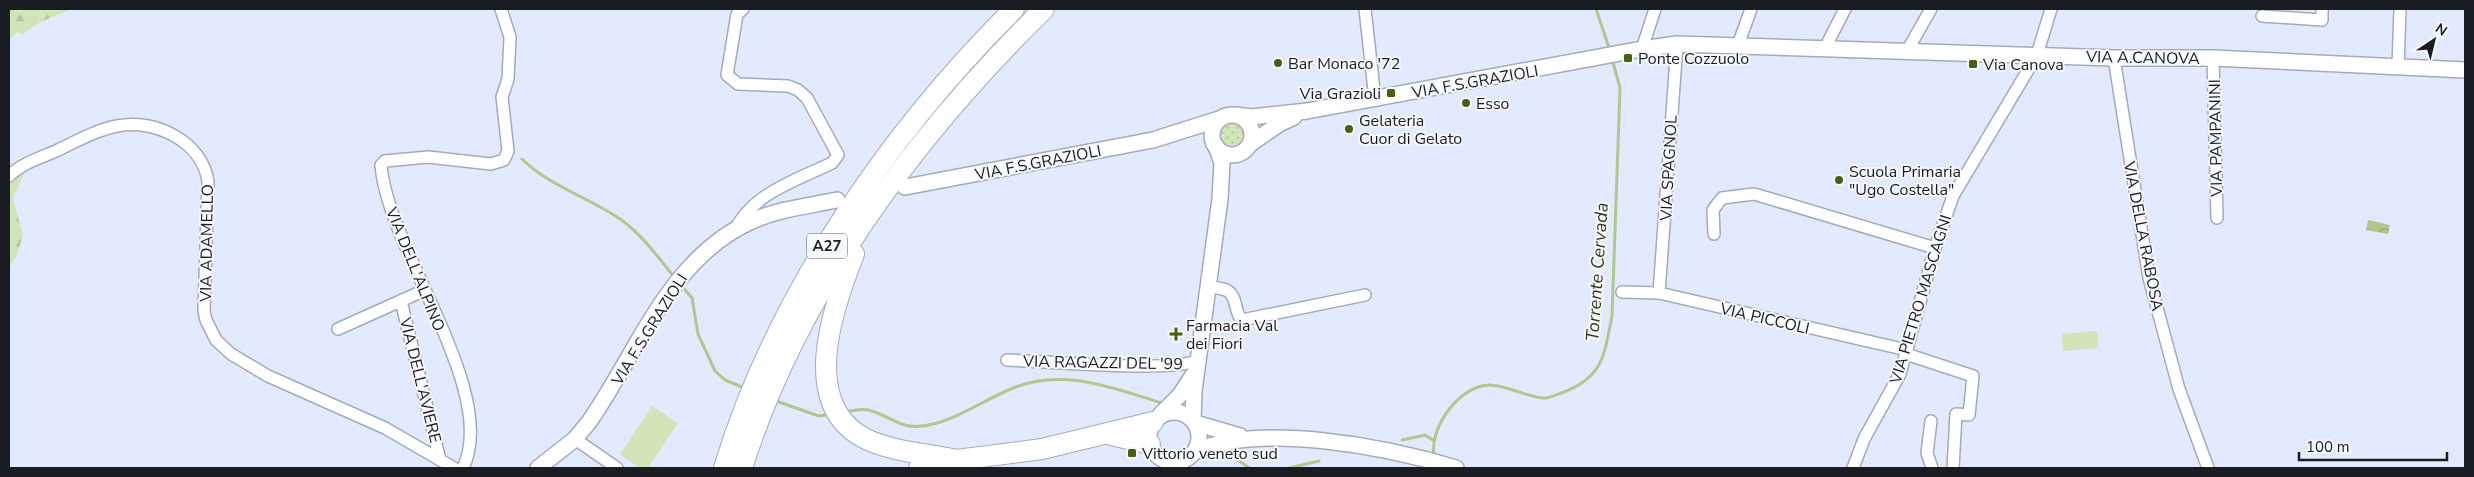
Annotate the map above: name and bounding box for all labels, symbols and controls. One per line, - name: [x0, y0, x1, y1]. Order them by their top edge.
- north arrow: [2409, 15, 2459, 65]
- text: N: [2431, 19, 2451, 41]
- street label: VIA A.CANOVA: [2085, 46, 2200, 70]
- place label: Ponte Cozzuolo: [1638, 48, 1749, 70]
- marker: Ponte Cozzuolo: [1622, 52, 1634, 64]
- place label: Bar Monaco '72: [1288, 53, 1400, 75]
- place label: Via Canova: [1982, 54, 2064, 76]
- marker: Bar Monaco '72: [1272, 57, 1284, 69]
- marker: Via Canova: [1967, 58, 1979, 70]
- street label: VIA F.S.GRAZIOLI: [1409, 60, 1540, 104]
- street label: VIA PAMPANINI: [2204, 79, 2228, 198]
- place label: Via Grazioli: [1298, 83, 1381, 105]
- marker: Via Grazioli: [1385, 87, 1397, 99]
- place label: Esso: [1476, 93, 1510, 115]
- marker: Esso: [1460, 97, 1472, 109]
- place label: Gelateria Cuor di Gelato: [1359, 110, 1462, 150]
- street label: VIA SPAGNOL: [1655, 114, 1683, 222]
- marker: Gelateria Cuor di Gelato: [1343, 123, 1355, 135]
- street label: VIA F.S.GRAZIOLI: [972, 140, 1103, 186]
- street label: VIA DELLA RABOSA: [2118, 159, 2168, 313]
- place label: Scuola Primaria "Ugo Costella": [1849, 161, 1961, 201]
- marker: Scuola Primaria "Ugo Costella": [1833, 174, 1845, 186]
- street label: VIA ADAMELLO: [195, 184, 219, 303]
- water label: Torrente Cervada: [1580, 202, 1614, 342]
- street label: VIA DELL'ALPINO: [380, 203, 450, 335]
- street label: VIA PIETRO MASCAGNI: [1884, 212, 1957, 387]
- road number: A27: [807, 234, 847, 258]
- street label: VIA F.S.GRAZIOLI: [606, 269, 693, 390]
- street label: VIA PICCOLI: [1717, 298, 1812, 340]
- street label: VIA DELL'AVIERE: [394, 314, 446, 445]
- place label: Farmacia Val dei Fiori: [1186, 315, 1278, 355]
- marker: Farmacia Val dei Fiori: [1170, 328, 1182, 340]
- street label: VIA RAGAZZI DEL '99: [1022, 351, 1183, 375]
- scale bar: [2299, 430, 2446, 462]
- text: 100 m: [2306, 437, 2350, 457]
- place label: Vittorio veneto sud: [1141, 443, 1278, 465]
- marker: Vittorio veneto sud: [1126, 447, 1138, 459]

